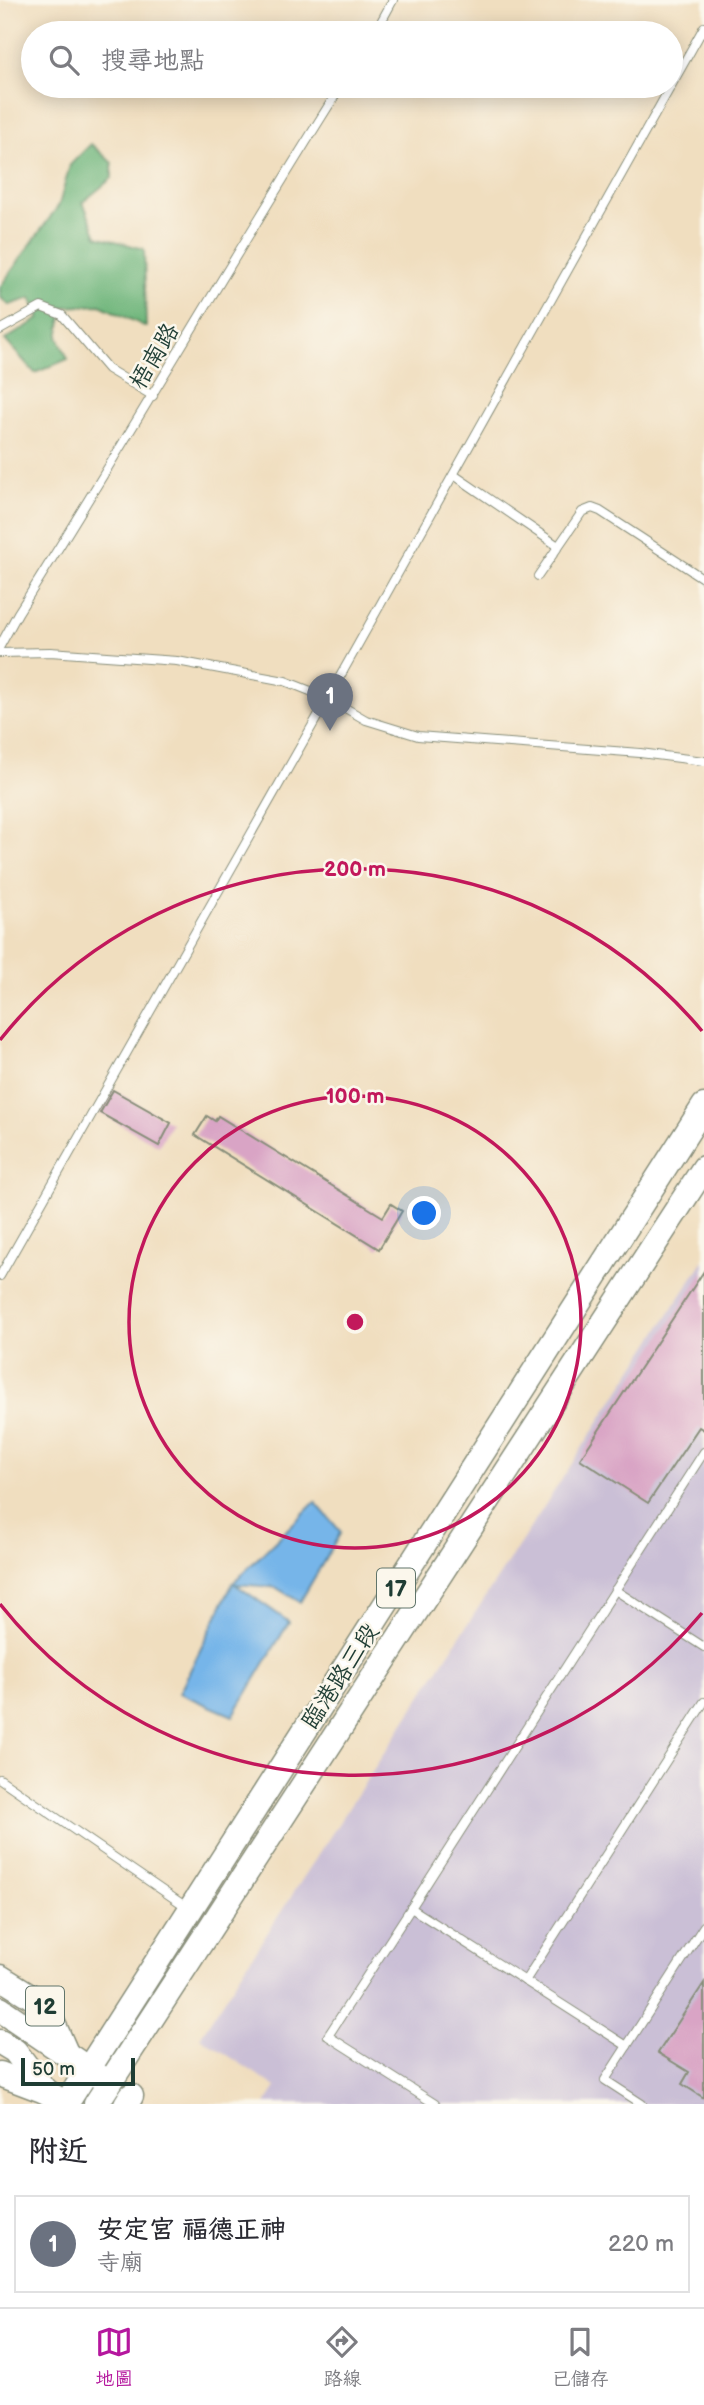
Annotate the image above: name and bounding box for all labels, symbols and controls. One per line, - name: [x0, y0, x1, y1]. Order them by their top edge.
- search box: [21, 21, 683, 98]
- icon: search: [45, 41, 83, 79]
- text: 搜尋地點: [101, 46, 205, 77]
- street label: 梧南路: [123, 318, 185, 395]
- pin: 1: [307, 673, 353, 731]
- text: 200 m: [324, 857, 386, 882]
- text: 100 m: [326, 1084, 384, 1109]
- your location: [407, 1196, 441, 1230]
- centre of rings: [343, 1310, 367, 1334]
- road number: 17: [377, 1568, 415, 1608]
- street label: 臨港路三段: [296, 1618, 385, 1734]
- road number: 12: [26, 1986, 64, 2025]
- scale bar: [21, 2055, 135, 2087]
- text: 50 m: [32, 2058, 75, 2081]
- text: 附近: [28, 2134, 88, 2170]
- text: 安定宮 福德正神: [97, 2215, 286, 2246]
- text: 1: [48, 2230, 58, 2258]
- text: 220 m: [608, 2230, 674, 2258]
- text: 寺廟: [97, 2249, 143, 2277]
- tab: 地圖: [95, 2323, 133, 2391]
- tab: 路線: [323, 2323, 362, 2391]
- tab: 已儲存: [552, 2323, 609, 2391]

